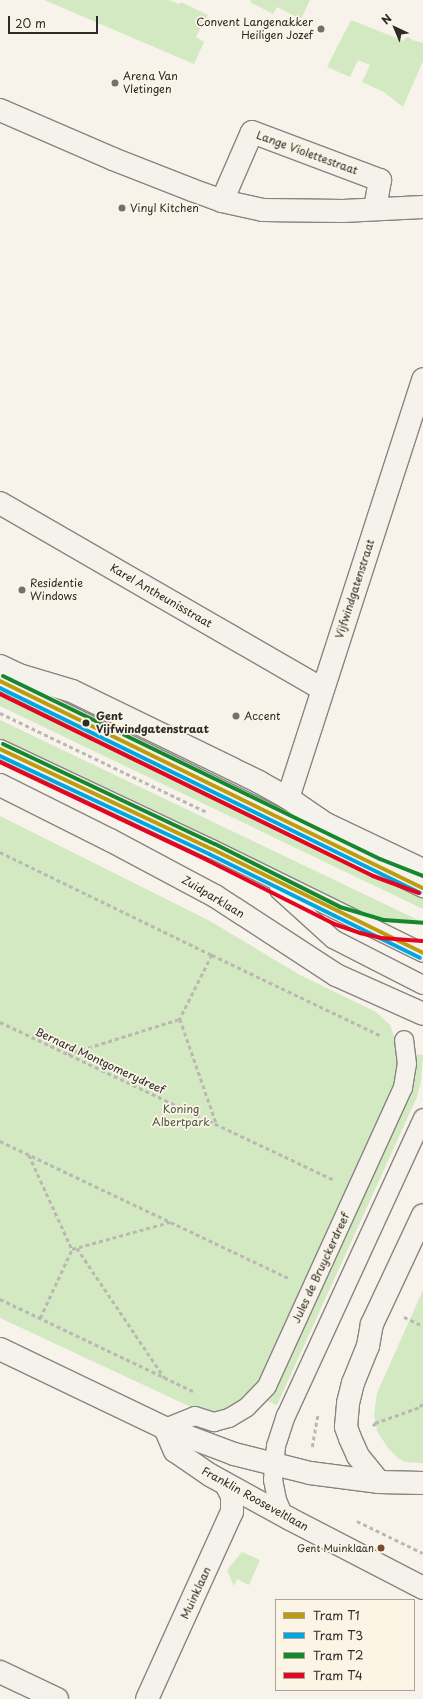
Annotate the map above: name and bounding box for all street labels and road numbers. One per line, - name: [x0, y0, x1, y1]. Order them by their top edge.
- street label: Lange Violettestraat: [254, 128, 360, 178]
- street label: Vijfwindgatenstraat: [333, 538, 377, 640]
- street label: Karel Antheunisstraat: [107, 561, 215, 631]
- street label: Zuidparklaan: [179, 873, 247, 921]
- street label: Bernard Montgomerydreef: [33, 1025, 167, 1097]
- street label: Jules de Bruyckerdreef: [289, 1210, 353, 1326]
- street label: Franklin Rooseveltlaan: [199, 1464, 311, 1534]
- street label: Muinklaan: [178, 1565, 214, 1621]

